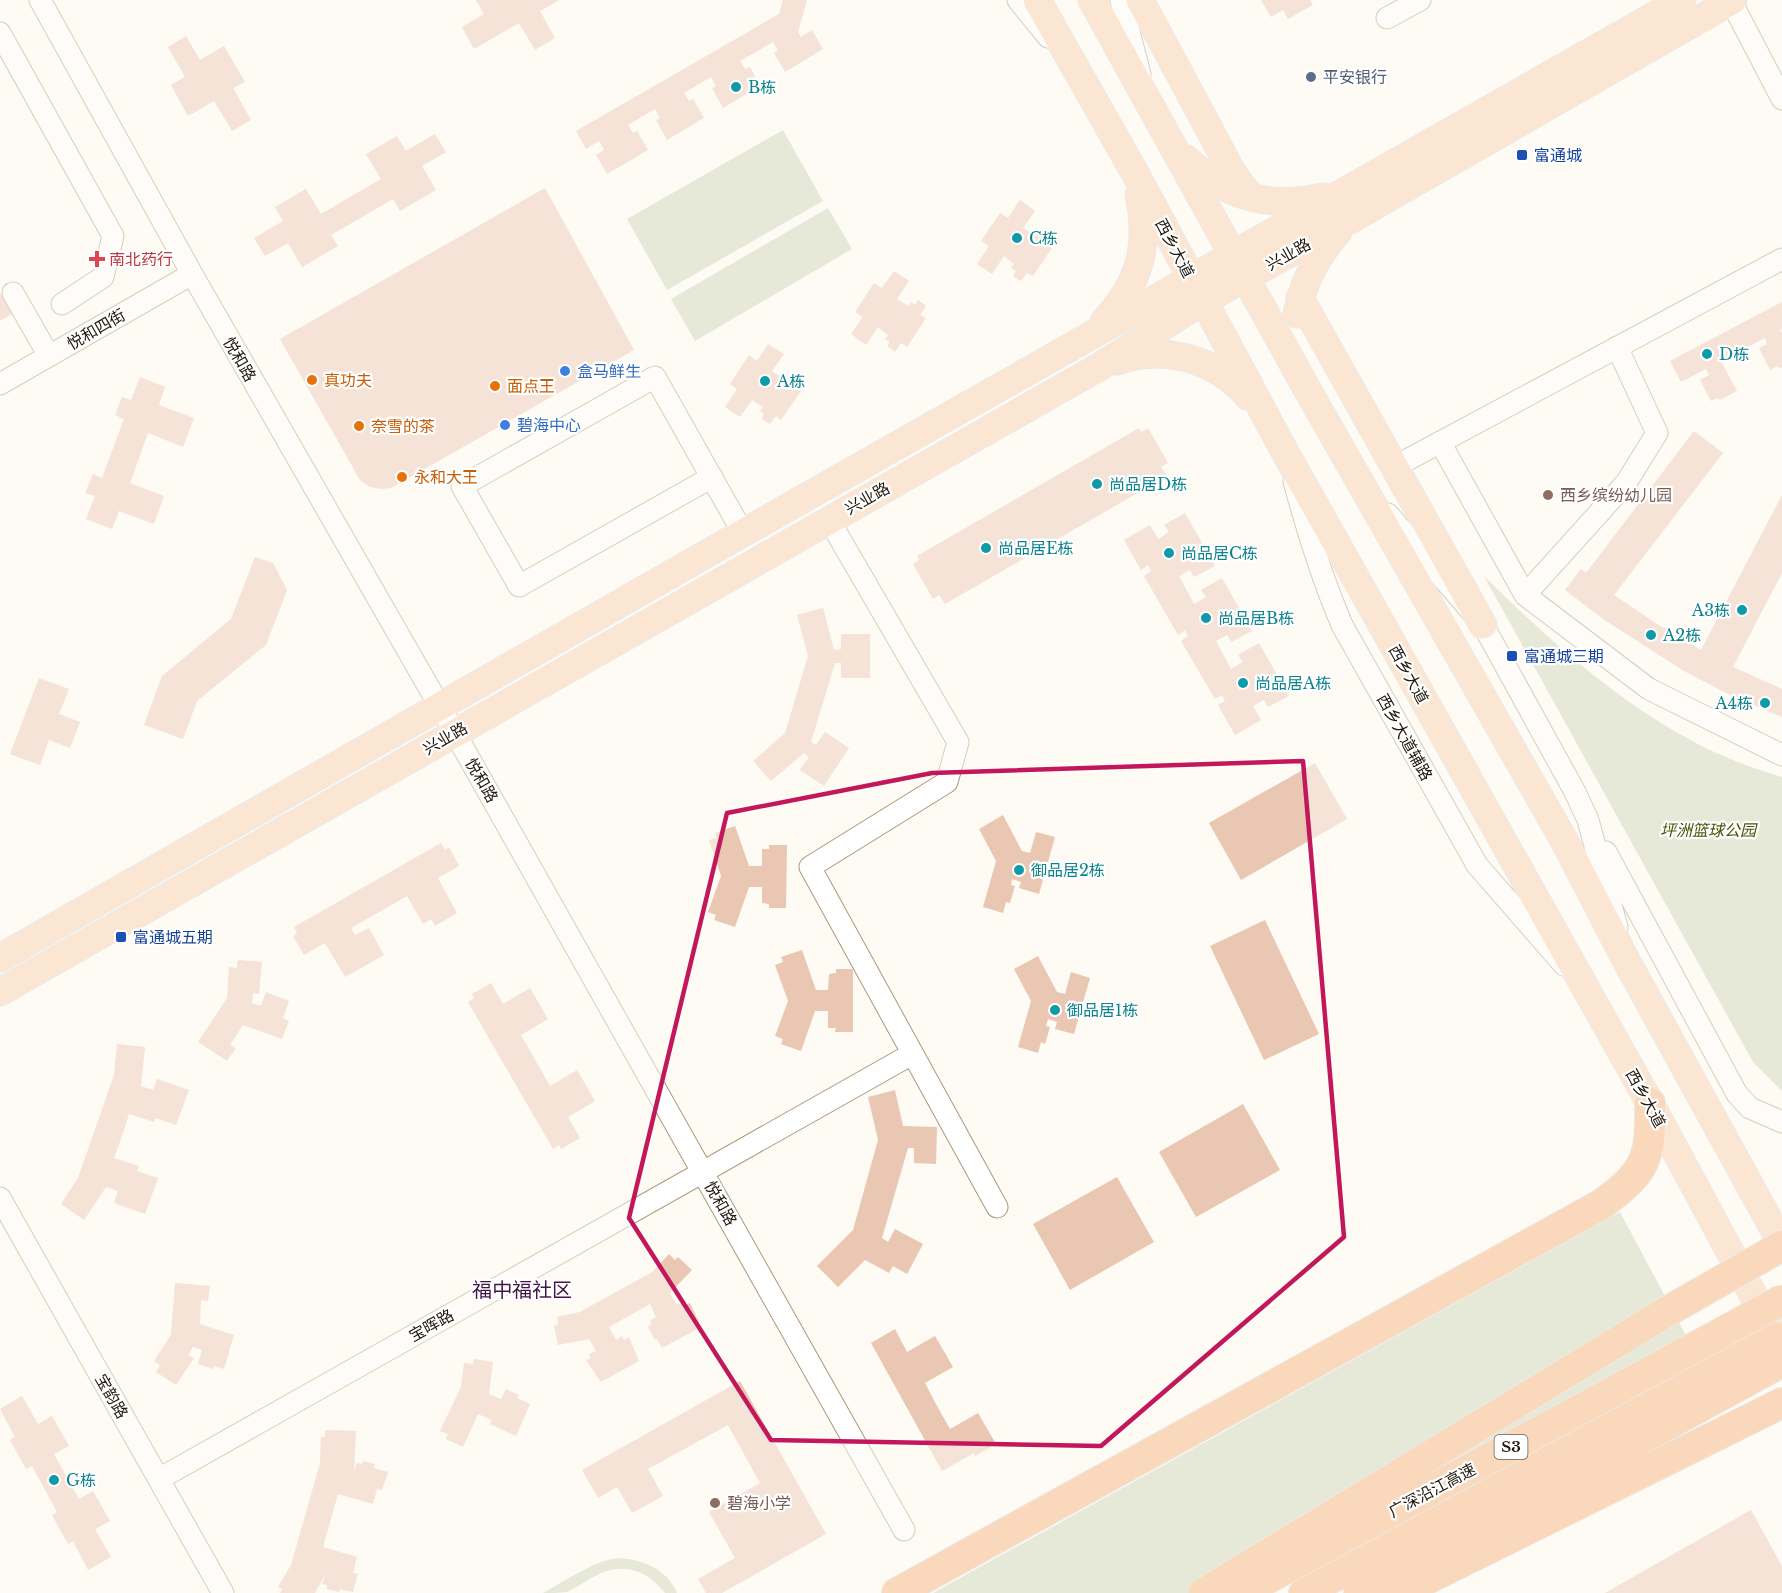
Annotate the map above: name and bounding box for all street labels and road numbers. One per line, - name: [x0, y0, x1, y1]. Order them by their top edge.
- street label: 西乡大道: [1151, 215, 1199, 281]
- street label: 兴业路: [1262, 234, 1314, 274]
- street label: 悦和四街: [63, 304, 129, 354]
- street label: 悦和路: [219, 333, 261, 385]
- street label: 兴业路: [841, 478, 893, 518]
- street label: 西乡大道: [1385, 641, 1433, 707]
- street label: 西乡大道辅路: [1373, 690, 1437, 784]
- street label: 兴业路: [419, 717, 471, 759]
- street label: 悦和路: [461, 754, 503, 806]
- street label: 西乡大道: [1622, 1065, 1670, 1131]
- street label: 悦和路: [701, 1177, 741, 1229]
- street label: 宝晖路: [405, 1305, 457, 1345]
- street label: 宝韵路: [91, 1370, 133, 1422]
- road number: S3: [1494, 1435, 1528, 1459]
- street label: 广深沿江高速: [1385, 1459, 1479, 1521]

